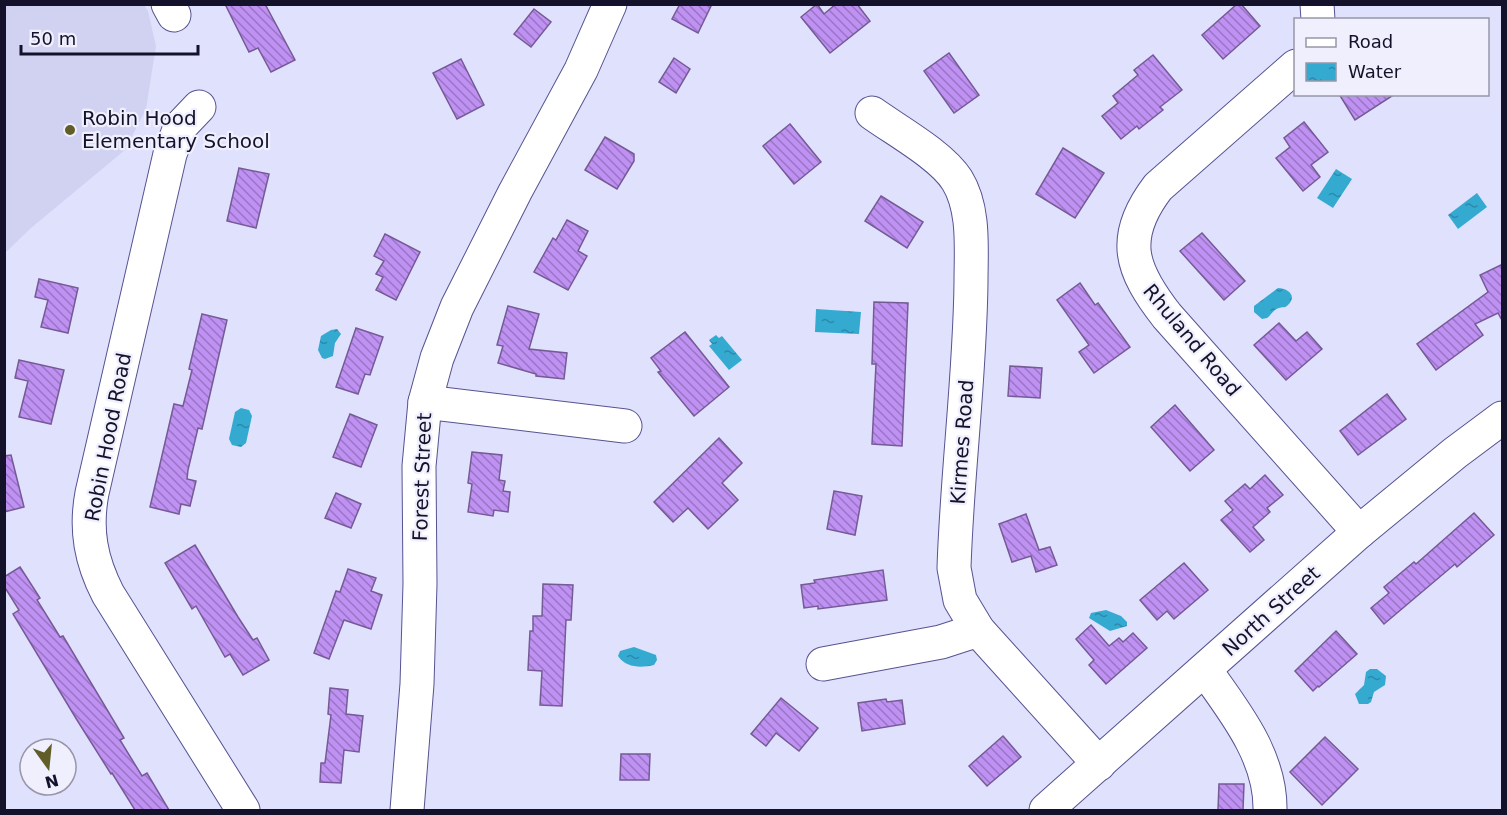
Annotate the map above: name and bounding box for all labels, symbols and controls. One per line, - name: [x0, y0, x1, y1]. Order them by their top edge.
- scale bar: [21, 18, 198, 56]
- legend: [1294, 18, 1489, 96]
- text: 50 m: [30, 28, 76, 49]
- text: Road: [1348, 31, 1393, 52]
- text: Water: [1348, 61, 1402, 82]
- place label: Robin Hood Elementary School: [82, 106, 270, 153]
- marker: Robin Hood Elementary School: [63, 123, 77, 137]
- street label: Rhuland Road: [1138, 279, 1246, 401]
- street label: Robin Hood Road: [80, 351, 136, 523]
- street label: Kirmes Road: [946, 379, 978, 505]
- street label: Forest Street: [408, 412, 436, 542]
- street label: North Street: [1217, 561, 1325, 661]
- north arrow: [18, 737, 78, 797]
- text: N: [43, 770, 61, 792]

